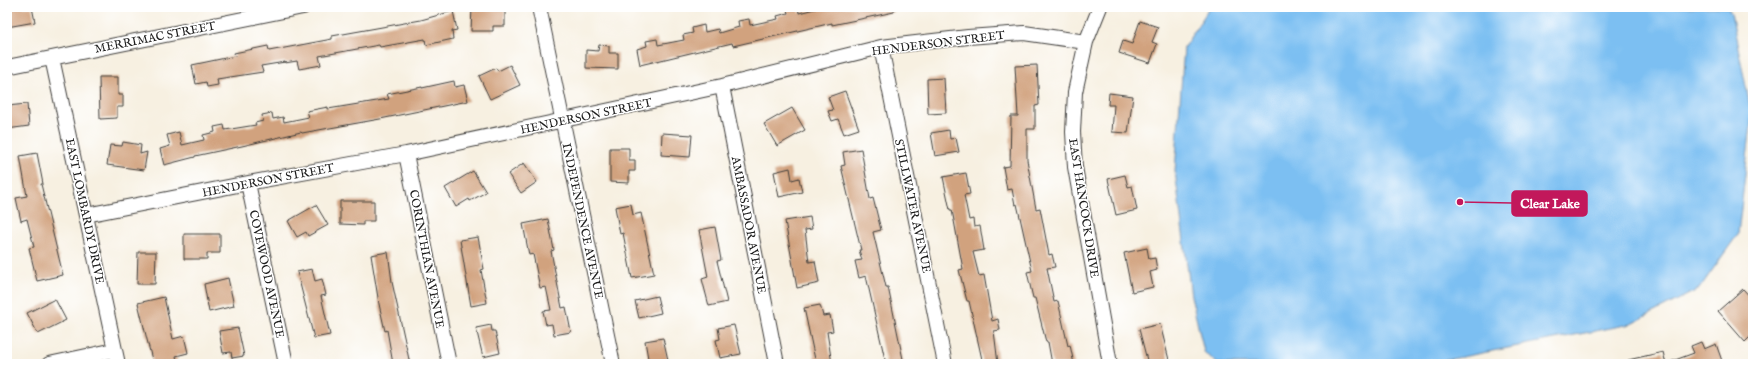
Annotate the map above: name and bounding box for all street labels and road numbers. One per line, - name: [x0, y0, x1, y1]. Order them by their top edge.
- street label: MERRIMAC STREET: [93, 18, 217, 57]
- street label: HENDERSON STREET: [871, 28, 1006, 59]
- street label: HENDERSON STREET: [519, 95, 654, 138]
- street label: EAST LOMBARDY DRIVE: [62, 137, 107, 285]
- street label: EAST HANCOCK DRIVE: [1065, 137, 1102, 279]
- street label: STILLWATER AVENUE: [891, 138, 934, 275]
- street label: INDEPENDENCE AVENUE: [559, 142, 606, 301]
- street label: AMBASSADOR AVENUE: [728, 154, 769, 295]
- street label: HENDERSON STREET: [201, 160, 336, 201]
- street label: CORINTHIAN AVENUE: [406, 189, 447, 330]
- street label: COVEWOOD AVENUE: [246, 209, 287, 339]

